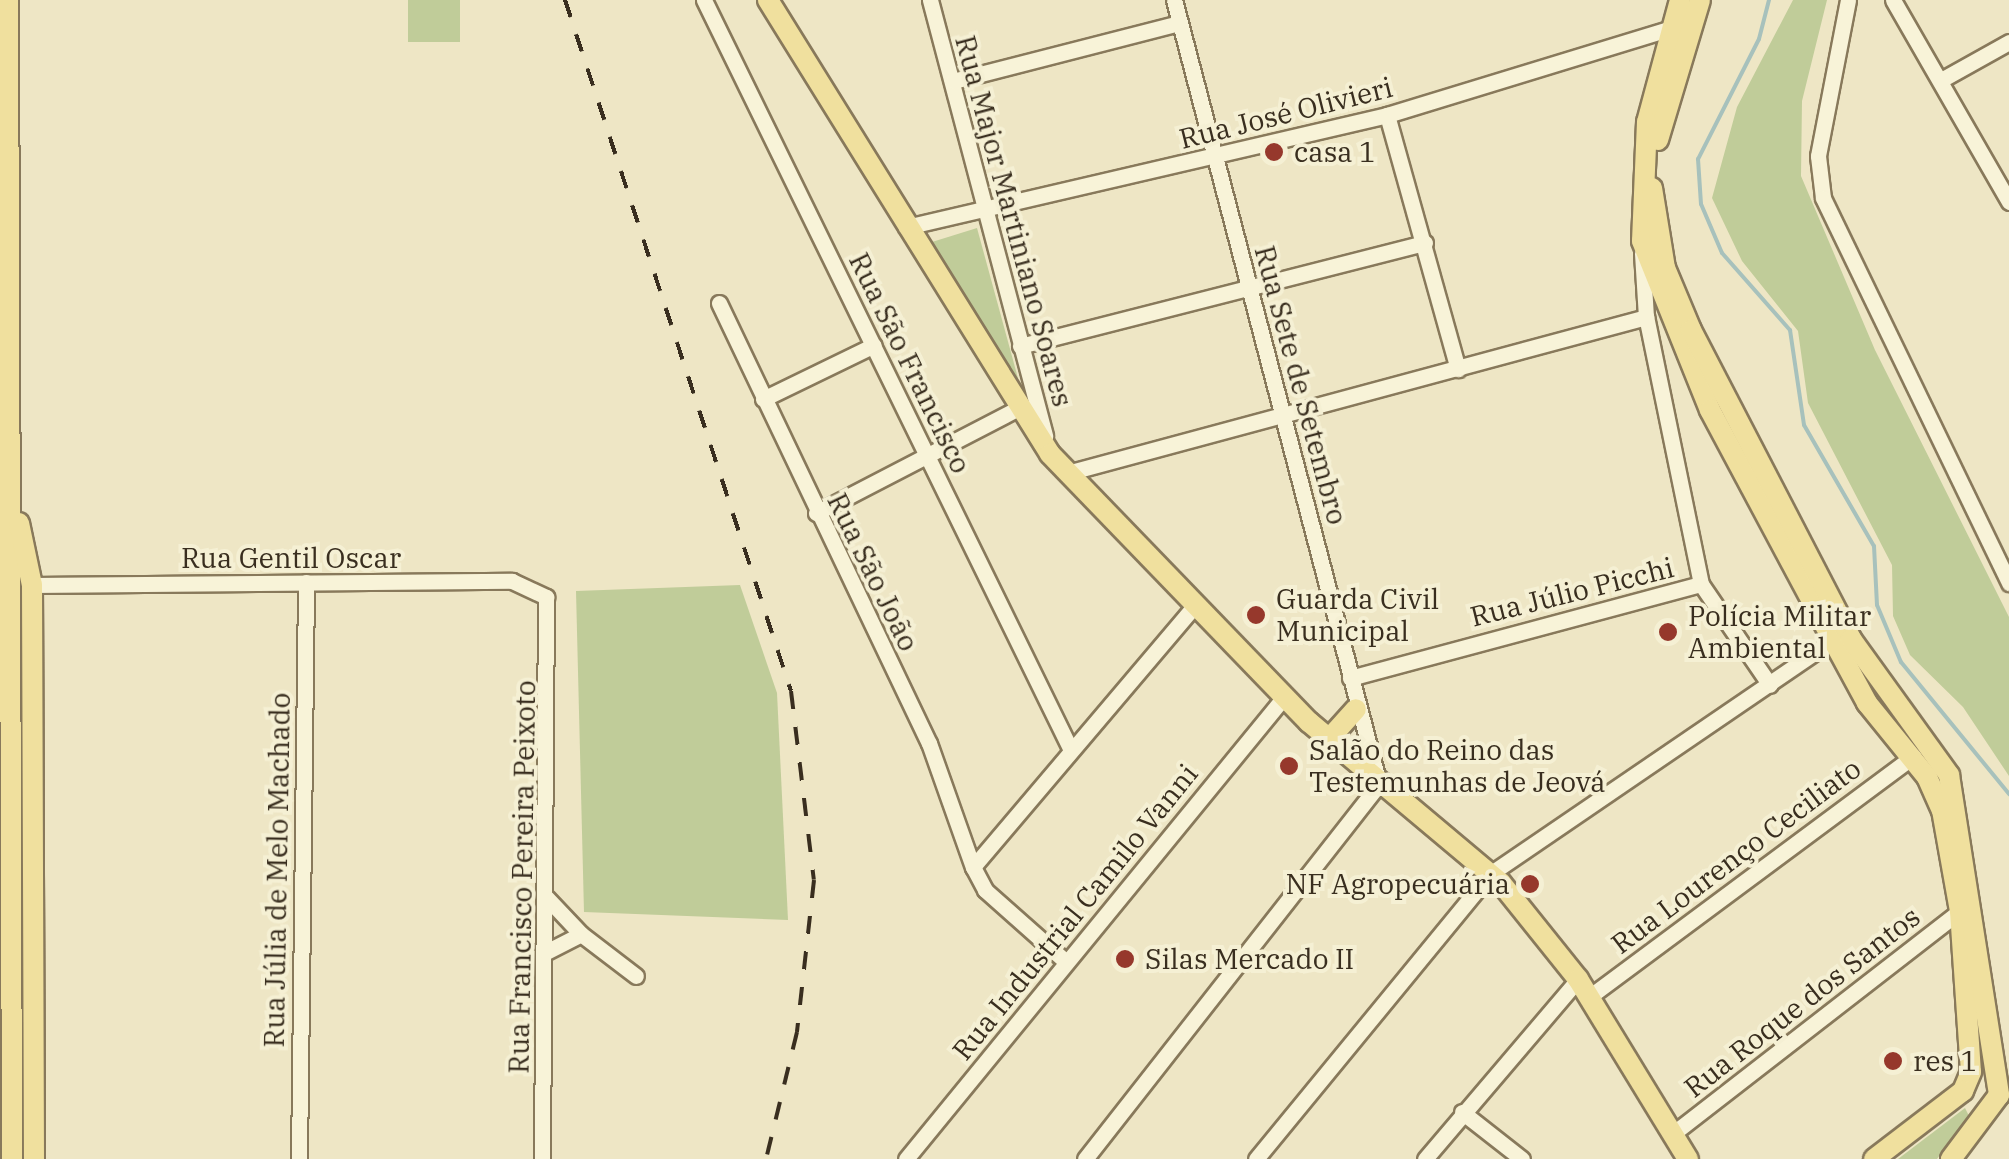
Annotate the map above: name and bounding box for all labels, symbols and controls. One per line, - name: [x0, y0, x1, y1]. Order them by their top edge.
- street label: Rua Major Martiniano Soares: [948, 32, 1080, 410]
- street label: Rua José Olivieri: [1176, 70, 1396, 156]
- place label: casa 1: [1294, 135, 1376, 169]
- marker: casa 1: [1263, 141, 1285, 163]
- street label: Rua Sete de Setembro: [1248, 242, 1354, 528]
- street label: Rua São Francisco: [842, 247, 978, 479]
- street label: Rua São João: [820, 488, 926, 656]
- street label: Rua Gentil Oscar: [181, 541, 401, 575]
- street label: Rua Júlio Picchi: [1467, 550, 1677, 634]
- place label: Guarda Civil Municipal: [1276, 582, 1439, 648]
- place label: Polícia Militar Ambiental: [1688, 599, 1871, 665]
- marker: Guarda Civil Municipal: [1245, 604, 1267, 626]
- marker: Polícia Militar Ambiental: [1657, 621, 1679, 643]
- street label: Rua Francisco Pereira Peixoto: [502, 680, 542, 1074]
- street label: Rua Júlia de Melo Machado: [257, 692, 297, 1048]
- place label: Salão do Reino das Testemunhas de Jeová: [1309, 733, 1606, 799]
- street label: Rua Lourenço Ceciliato: [1605, 751, 1867, 961]
- marker: Salão do Reino das Testemunhas de Jeová: [1278, 755, 1300, 777]
- street label: Rua Industrial Camilo Vanni: [945, 757, 1205, 1067]
- place label: NF Agropecuária: [1286, 867, 1510, 901]
- marker: NF Agropecuária: [1519, 873, 1541, 895]
- street label: Rua Roque dos Santos: [1677, 900, 1927, 1104]
- place label: Silas Mercado II: [1145, 942, 1354, 976]
- marker: Silas Mercado II: [1114, 948, 1136, 970]
- place label: res 1: [1913, 1044, 1977, 1078]
- marker: res 1: [1882, 1050, 1904, 1072]

